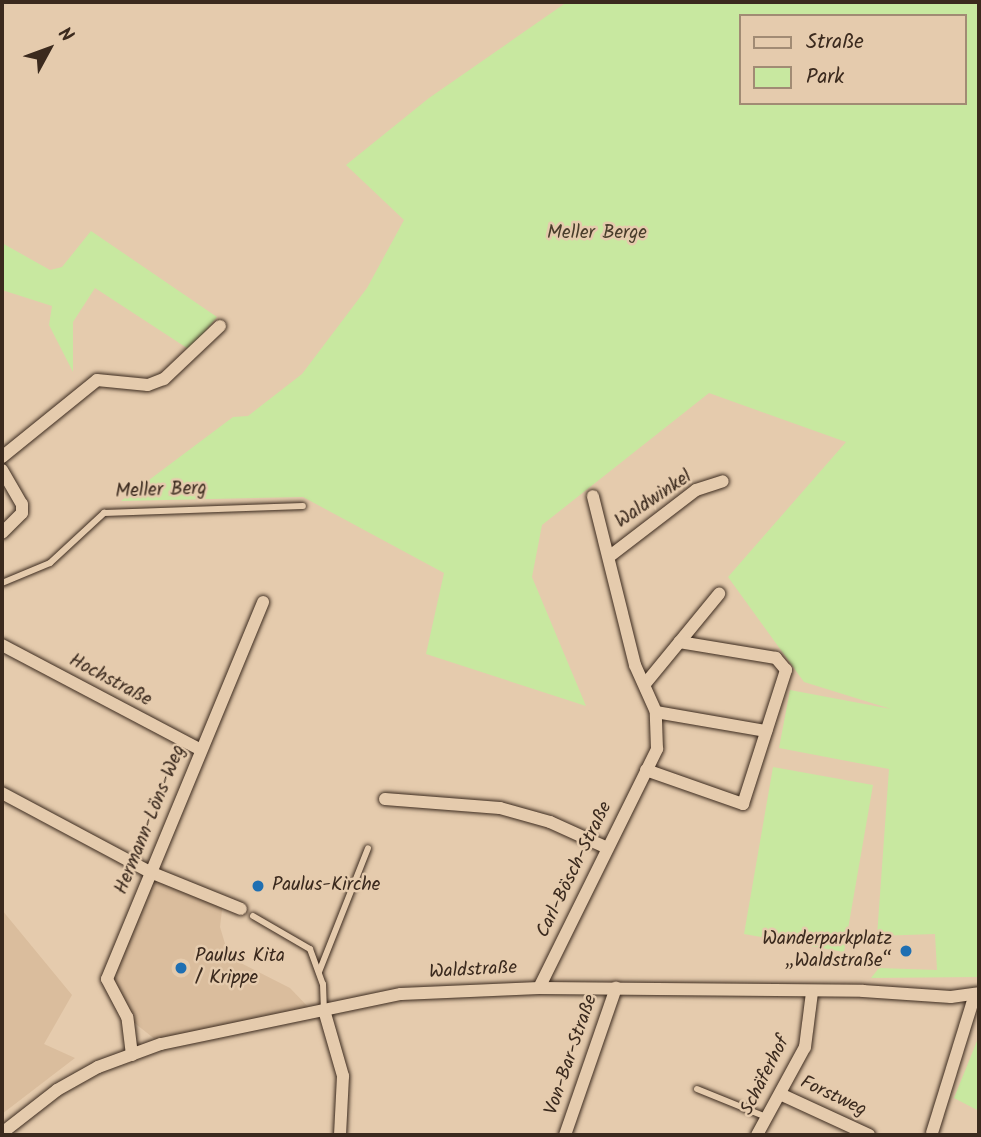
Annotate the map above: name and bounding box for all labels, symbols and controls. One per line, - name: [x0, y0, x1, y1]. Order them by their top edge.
- north arrow: [14, 14, 84, 84]
- legend: [740, 14, 967, 105]
- text: N: [50, 21, 80, 50]
- text: Straße: [806, 26, 864, 59]
- text: Park: [806, 61, 844, 94]
- park label: Meller Berge: [547, 223, 647, 245]
- street label: Waldwinkel: [611, 466, 697, 534]
- street label: Meller Berg: [115, 478, 207, 504]
- street label: Hochstraße: [65, 650, 155, 712]
- street label: Hermann-Löns-Weg: [111, 742, 191, 898]
- street label: Carl-Bösch-Straße: [532, 798, 618, 942]
- place label: Paulus-Kirche: [272, 875, 380, 897]
- marker: Paulus-Kirche: [250, 878, 266, 894]
- place label: Wanderparkplatz „Waldstraße“: [762, 929, 892, 973]
- marker: Wanderparkplatz „Waldstraße“: [898, 943, 914, 959]
- place label: Paulus Kita / Krippe: [195, 946, 285, 990]
- street label: Waldstraße: [428, 957, 518, 985]
- marker: Paulus Kita / Krippe: [173, 960, 189, 976]
- street label: Von-Bar-Straße: [541, 992, 603, 1118]
- street label: Schäferhof: [736, 1033, 796, 1119]
- street label: Forstweg: [796, 1072, 870, 1122]

